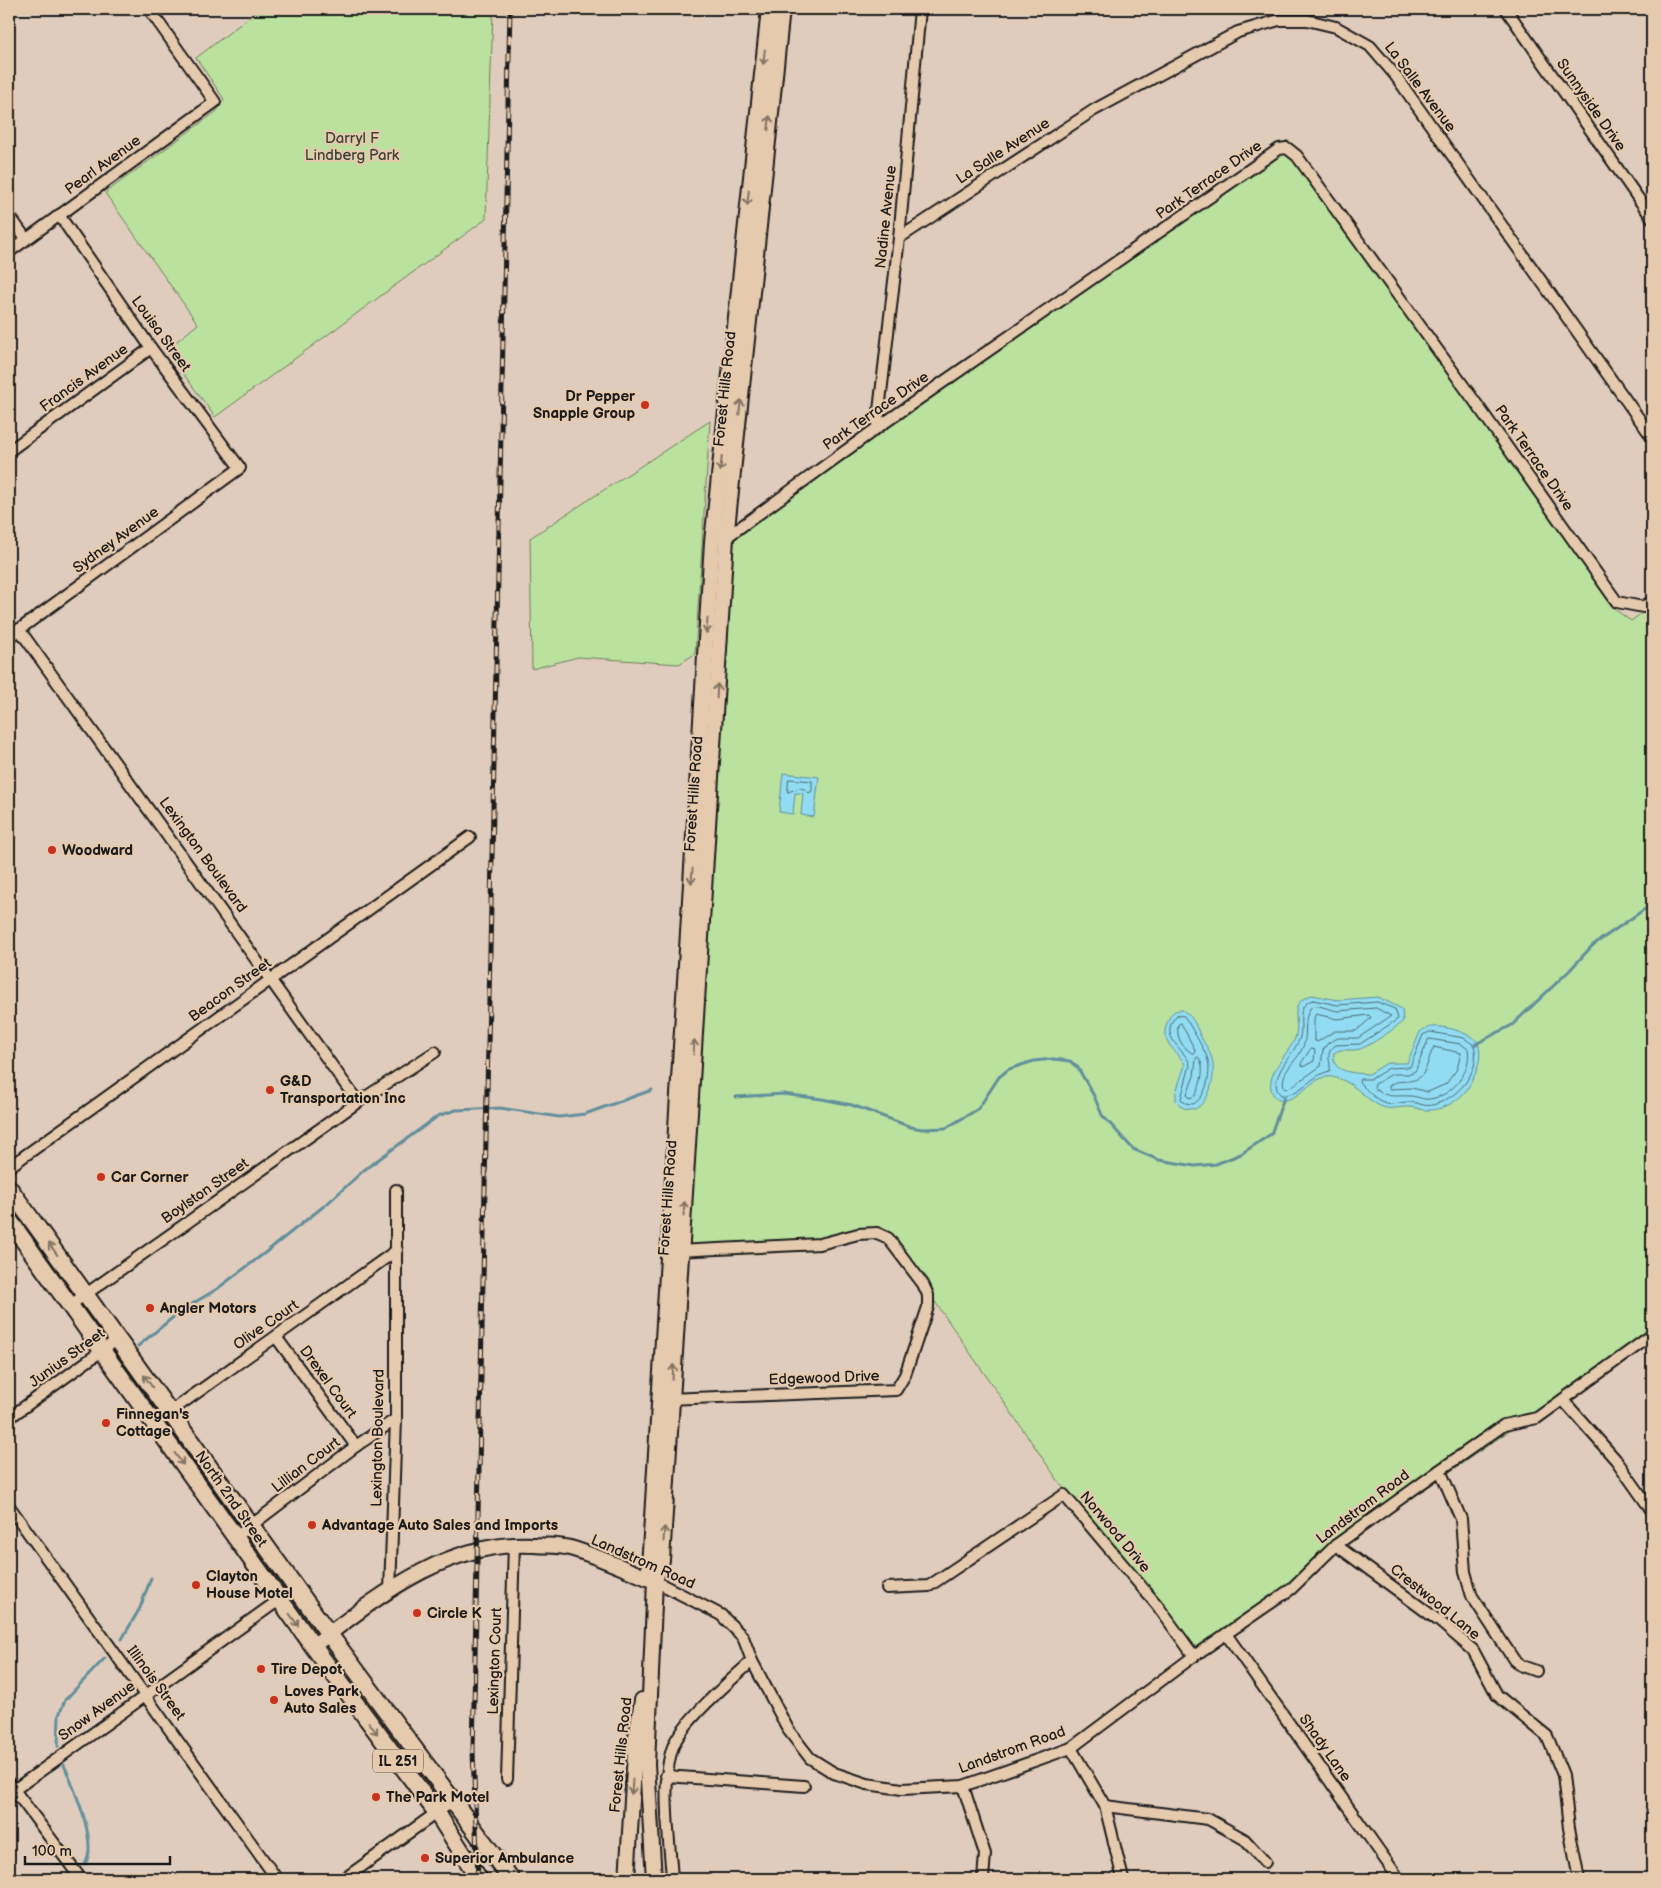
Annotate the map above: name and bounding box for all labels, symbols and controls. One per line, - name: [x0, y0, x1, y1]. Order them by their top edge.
- street label: La Salle Avenue: [1380, 38, 1460, 136]
- one-way arrow: [759, 49, 769, 65]
- street label: Sunnyside Drive: [1552, 55, 1630, 155]
- street label: La Salle Avenue: [953, 114, 1053, 188]
- one-way arrow: [764, 116, 774, 132]
- park label: Darryl F Lindberg Park: [305, 129, 400, 165]
- street label: Pearl Avenue: [61, 131, 145, 199]
- street label: Park Terrace Drive: [1152, 136, 1266, 224]
- street label: Nadine Avenue: [871, 164, 901, 270]
- one-way arrow: [744, 190, 753, 206]
- street label: Louisa Street: [127, 292, 195, 376]
- street label: Forest Hills Road: [709, 330, 741, 448]
- street label: Francis Avenue: [36, 340, 132, 416]
- street label: Park Terrace Drive: [819, 367, 933, 455]
- place label: Dr Pepper Snapple Group: [533, 387, 636, 423]
- marker: Dr Pepper Snapple Group: [639, 399, 651, 411]
- one-way arrow: [735, 399, 745, 415]
- street label: Park Terrace Drive: [1490, 401, 1578, 515]
- one-way arrow: [716, 456, 725, 472]
- street label: Sydney Avenue: [69, 502, 163, 578]
- one-way arrow: [703, 618, 712, 634]
- one-way arrow: [713, 683, 722, 699]
- street label: Forest Hills Road: [680, 735, 708, 853]
- street label: Lexington Boulevard: [155, 794, 251, 916]
- place label: Woodward: [62, 841, 133, 860]
- marker: Woodward: [46, 844, 58, 856]
- one-way arrow: [688, 867, 697, 883]
- street label: Beacon Street: [185, 953, 275, 1026]
- one-way arrow: [689, 1039, 699, 1055]
- place label: G&D Transportation Inc: [280, 1072, 406, 1108]
- marker: G&D Transportation Inc: [264, 1084, 276, 1096]
- street label: Forest Hills Road: [654, 1139, 682, 1257]
- street label: Boylston Street: [158, 1154, 253, 1228]
- place label: Car Corner: [111, 1168, 189, 1187]
- marker: Car Corner: [95, 1171, 107, 1183]
- one-way arrow: [679, 1202, 688, 1218]
- one-way arrow: [48, 1242, 58, 1256]
- street label: Olive Court: [230, 1295, 303, 1354]
- place label: Angler Motors: [159, 1299, 256, 1318]
- marker: Angler Motors: [144, 1302, 156, 1314]
- street label: Junius Street: [25, 1324, 109, 1392]
- street label: Drexel Court: [295, 1342, 361, 1422]
- one-way arrow: [669, 1364, 678, 1380]
- street label: Edgewood Drive: [768, 1367, 880, 1389]
- street label: Lexington Boulevard: [367, 1369, 389, 1507]
- one-way arrow: [142, 1375, 153, 1388]
- place label: Finnegan's Cottage: [116, 1405, 189, 1441]
- marker: Finnegan's Cottage: [100, 1417, 112, 1429]
- street label: Lillian Court: [268, 1433, 344, 1497]
- street label: North 2nd Street: [191, 1447, 271, 1551]
- one-way arrow: [174, 1452, 185, 1466]
- street label: Landstrom Road: [1313, 1466, 1413, 1548]
- street label: Norwood Drive: [1076, 1488, 1155, 1577]
- place label: Advantage Auto Sales and Imports: [321, 1516, 558, 1535]
- marker: Advantage Auto Sales and Imports: [306, 1519, 318, 1531]
- one-way arrow: [660, 1526, 669, 1542]
- street label: Landstrom Road: [588, 1531, 698, 1593]
- street label: Crestwood Lane: [1386, 1560, 1484, 1644]
- place label: Clayton House Motel: [206, 1567, 293, 1603]
- marker: Clayton House Motel: [190, 1579, 202, 1591]
- place label: Circle K: [427, 1604, 482, 1623]
- marker: Circle K: [411, 1607, 423, 1619]
- street label: Lexington Court: [484, 1607, 506, 1715]
- one-way arrow: [289, 1613, 299, 1627]
- street label: Illinois Street: [123, 1642, 190, 1724]
- place label: Tire Depot: [271, 1660, 342, 1679]
- marker: Tire Depot: [255, 1663, 267, 1675]
- street label: Snow Avenue: [55, 1677, 139, 1745]
- place label: Loves Park Auto Sales: [283, 1682, 359, 1718]
- marker: Loves Park Auto Sales: [268, 1694, 280, 1706]
- street label: Forest Hills Road: [605, 1696, 637, 1814]
- street label: Shady Lane: [1295, 1710, 1355, 1786]
- one-way arrow: [368, 1721, 378, 1735]
- street label: Landstrom Road: [956, 1722, 1068, 1778]
- road number: IL 251: [373, 1750, 423, 1772]
- one-way arrow: [628, 1779, 637, 1795]
- place label: The Park Motel: [386, 1788, 489, 1807]
- marker: The Park Motel: [370, 1791, 382, 1803]
- scale bar: [25, 1833, 170, 1865]
- text: 100 m: [32, 1842, 72, 1861]
- place label: Superior Ambulance: [435, 1849, 574, 1868]
- marker: Superior Ambulance: [419, 1852, 431, 1864]

